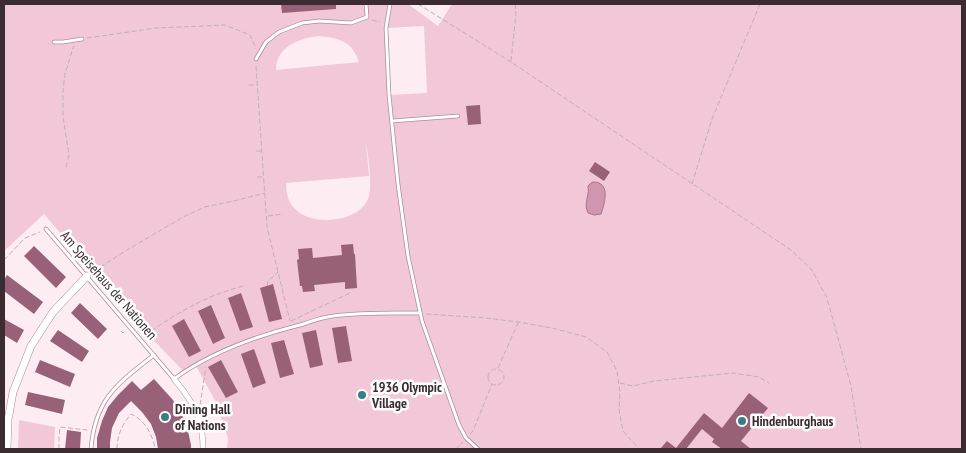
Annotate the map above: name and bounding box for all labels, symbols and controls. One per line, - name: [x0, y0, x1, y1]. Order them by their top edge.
- street label: Am Speisehaus der Nationen: [57, 227, 161, 343]
- place label: 1936 Olympic Village: [371, 378, 442, 412]
- marker: 1936 Olympic Village: [356, 389, 368, 401]
- place label: Dining Hall of Nations: [175, 400, 231, 434]
- marker: Dining Hall of Nations: [159, 411, 171, 423]
- place label: Hindenburghaus: [752, 412, 833, 430]
- marker: Hindenburghaus: [736, 415, 748, 427]

